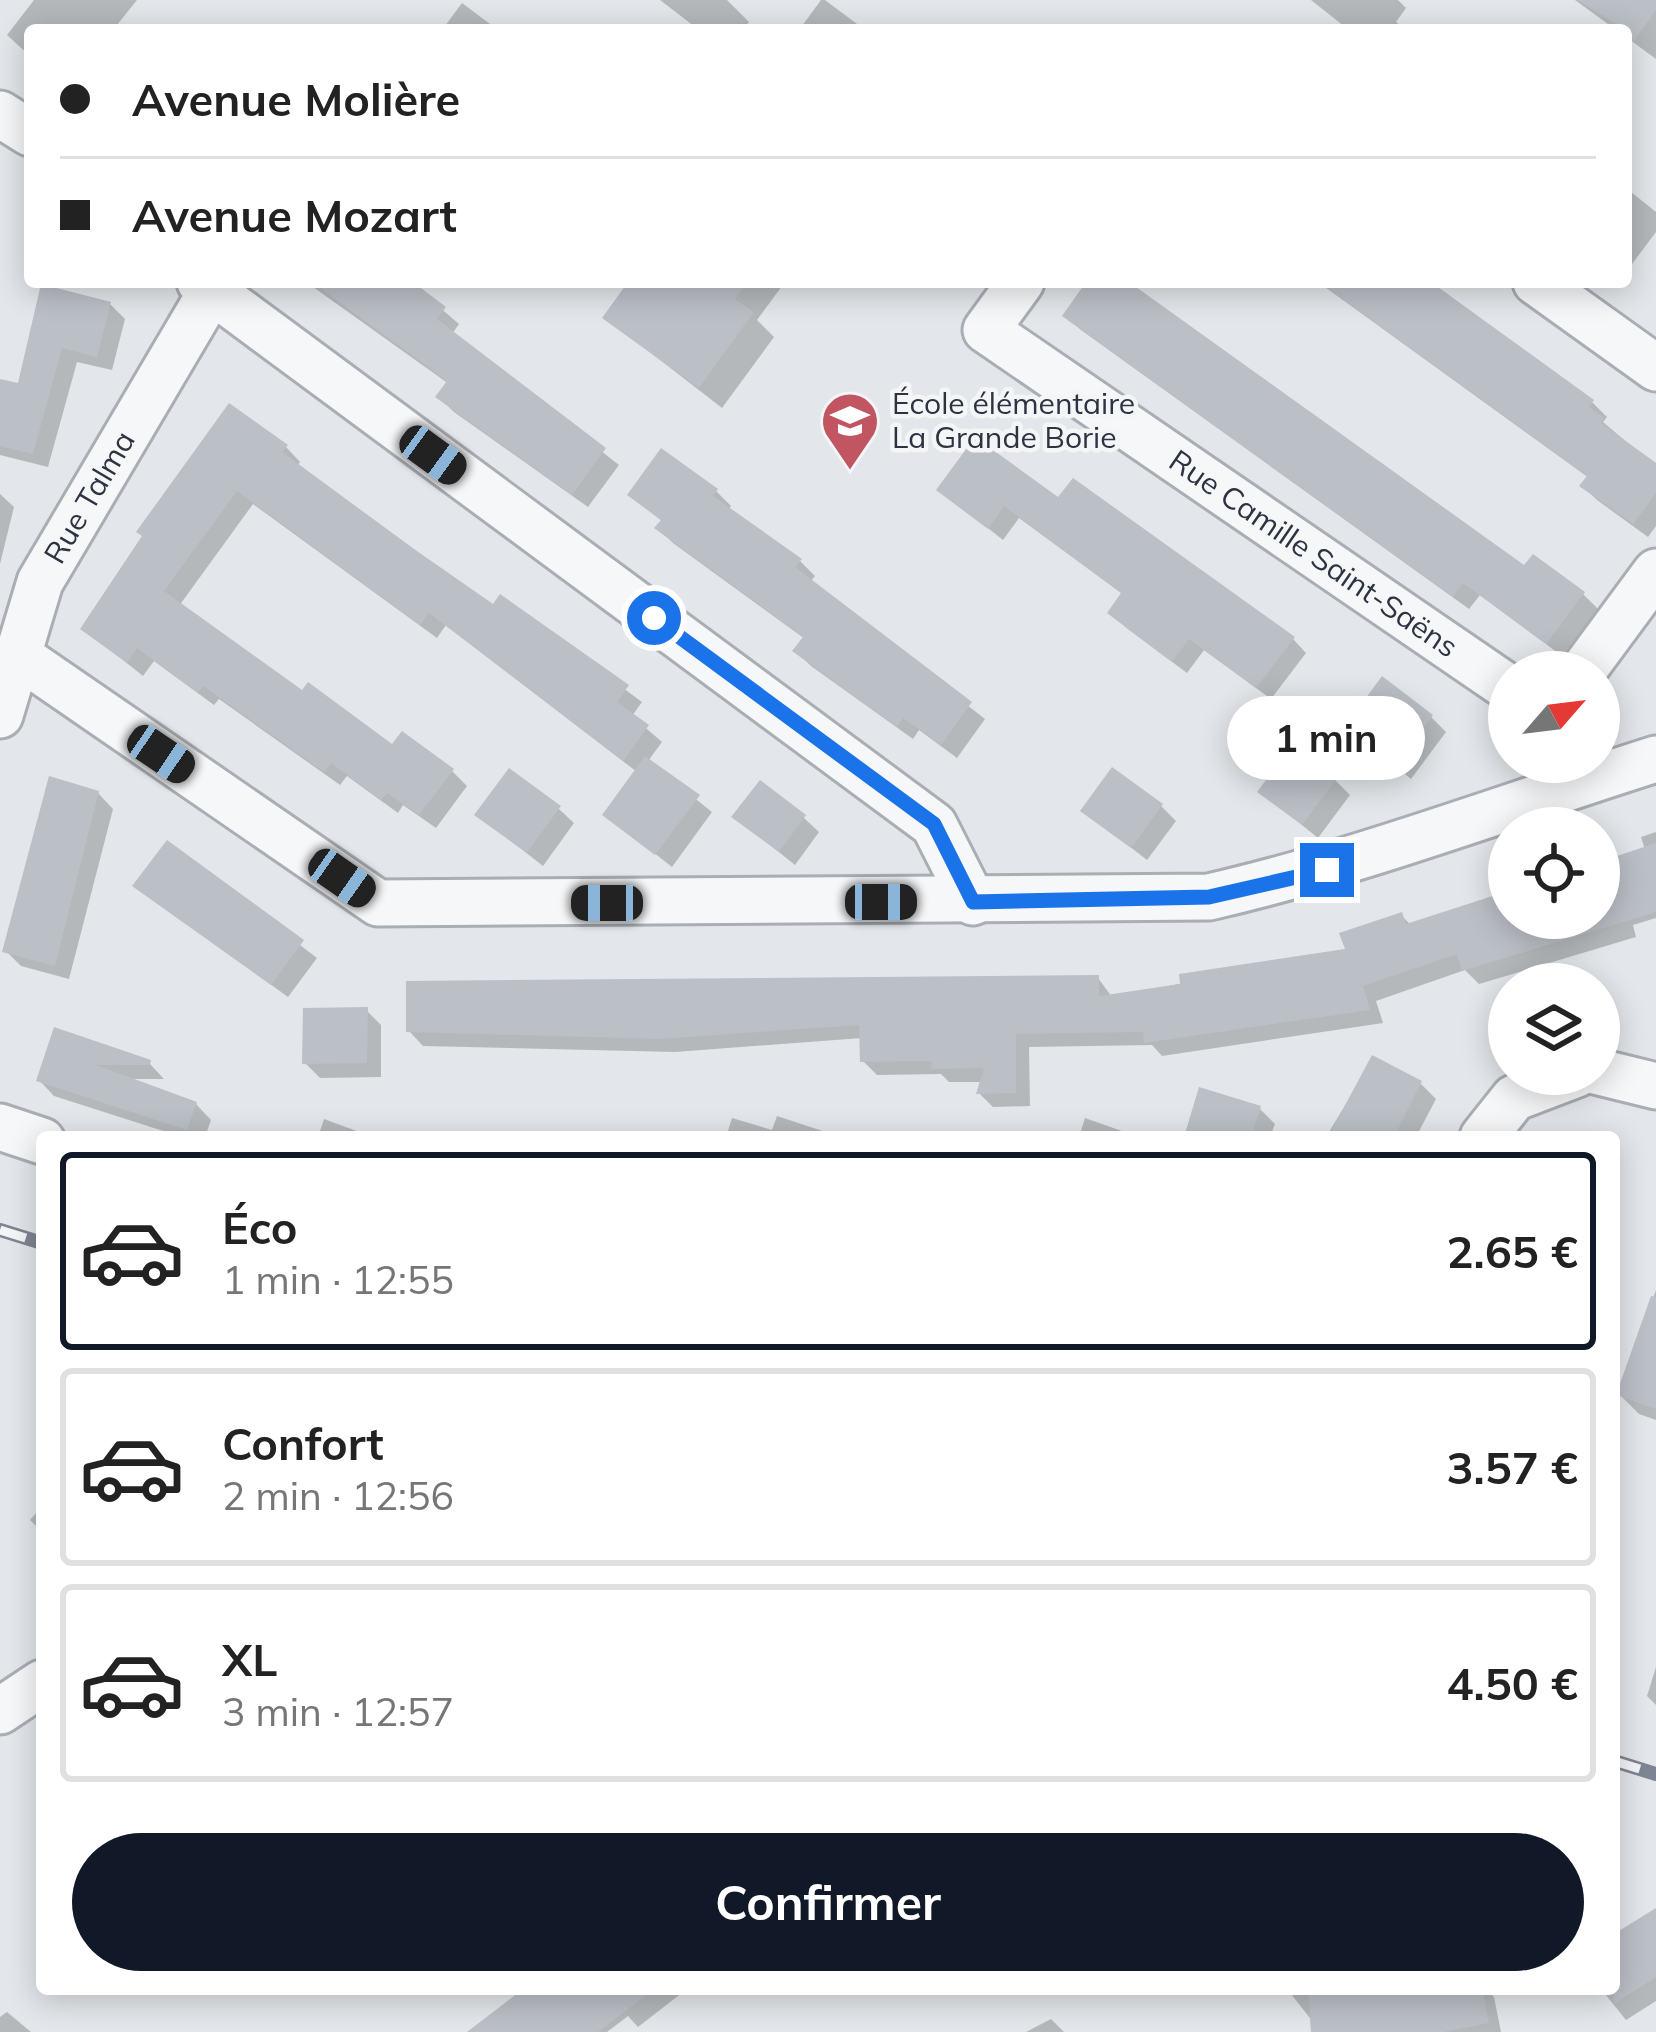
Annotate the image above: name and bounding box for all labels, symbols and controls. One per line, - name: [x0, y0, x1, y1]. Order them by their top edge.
- text: Avenue Molière: [132, 71, 460, 127]
- text: Avenue Mozart: [132, 187, 457, 243]
- place label: École élémentaire La Grande Borie: [892, 384, 1135, 456]
- school or university icon: École élémentaire La Grande Borie: [819, 390, 881, 472]
- car: [393, 419, 473, 491]
- street label: Rue Talma: [35, 424, 143, 570]
- street label: Rue Camille Saint-Saëns: [1162, 441, 1466, 665]
- route start: [627, 591, 681, 645]
- north arrow: [1488, 651, 1620, 783]
- map controls: [1488, 651, 1620, 1095]
- callout: 1 min: [1228, 696, 1426, 780]
- text: 1 min: [1275, 713, 1377, 762]
- car: [121, 719, 201, 789]
- button: locate: [1488, 807, 1620, 939]
- car: [302, 843, 382, 913]
- route end: [1300, 843, 1354, 897]
- car: [845, 884, 917, 920]
- car: [571, 885, 643, 921]
- button: layers: [1488, 963, 1620, 1095]
- icon: car: [78, 1197, 186, 1305]
- text: Éco: [222, 1199, 298, 1255]
- text: 2.65 €: [1447, 1223, 1578, 1279]
- text: 1 min · 12:55: [222, 1255, 454, 1304]
- icon: car: [78, 1413, 186, 1521]
- text: Confort: [222, 1415, 384, 1471]
- text: 3.57 €: [1447, 1439, 1578, 1495]
- text: 2 min · 12:56: [222, 1471, 454, 1520]
- icon: car: [78, 1629, 186, 1737]
- text: XL: [222, 1631, 277, 1687]
- text: 4.50 €: [1447, 1655, 1578, 1711]
- text: 3 min · 12:57: [222, 1687, 454, 1736]
- button: Confirmer: [72, 1833, 1584, 1971]

